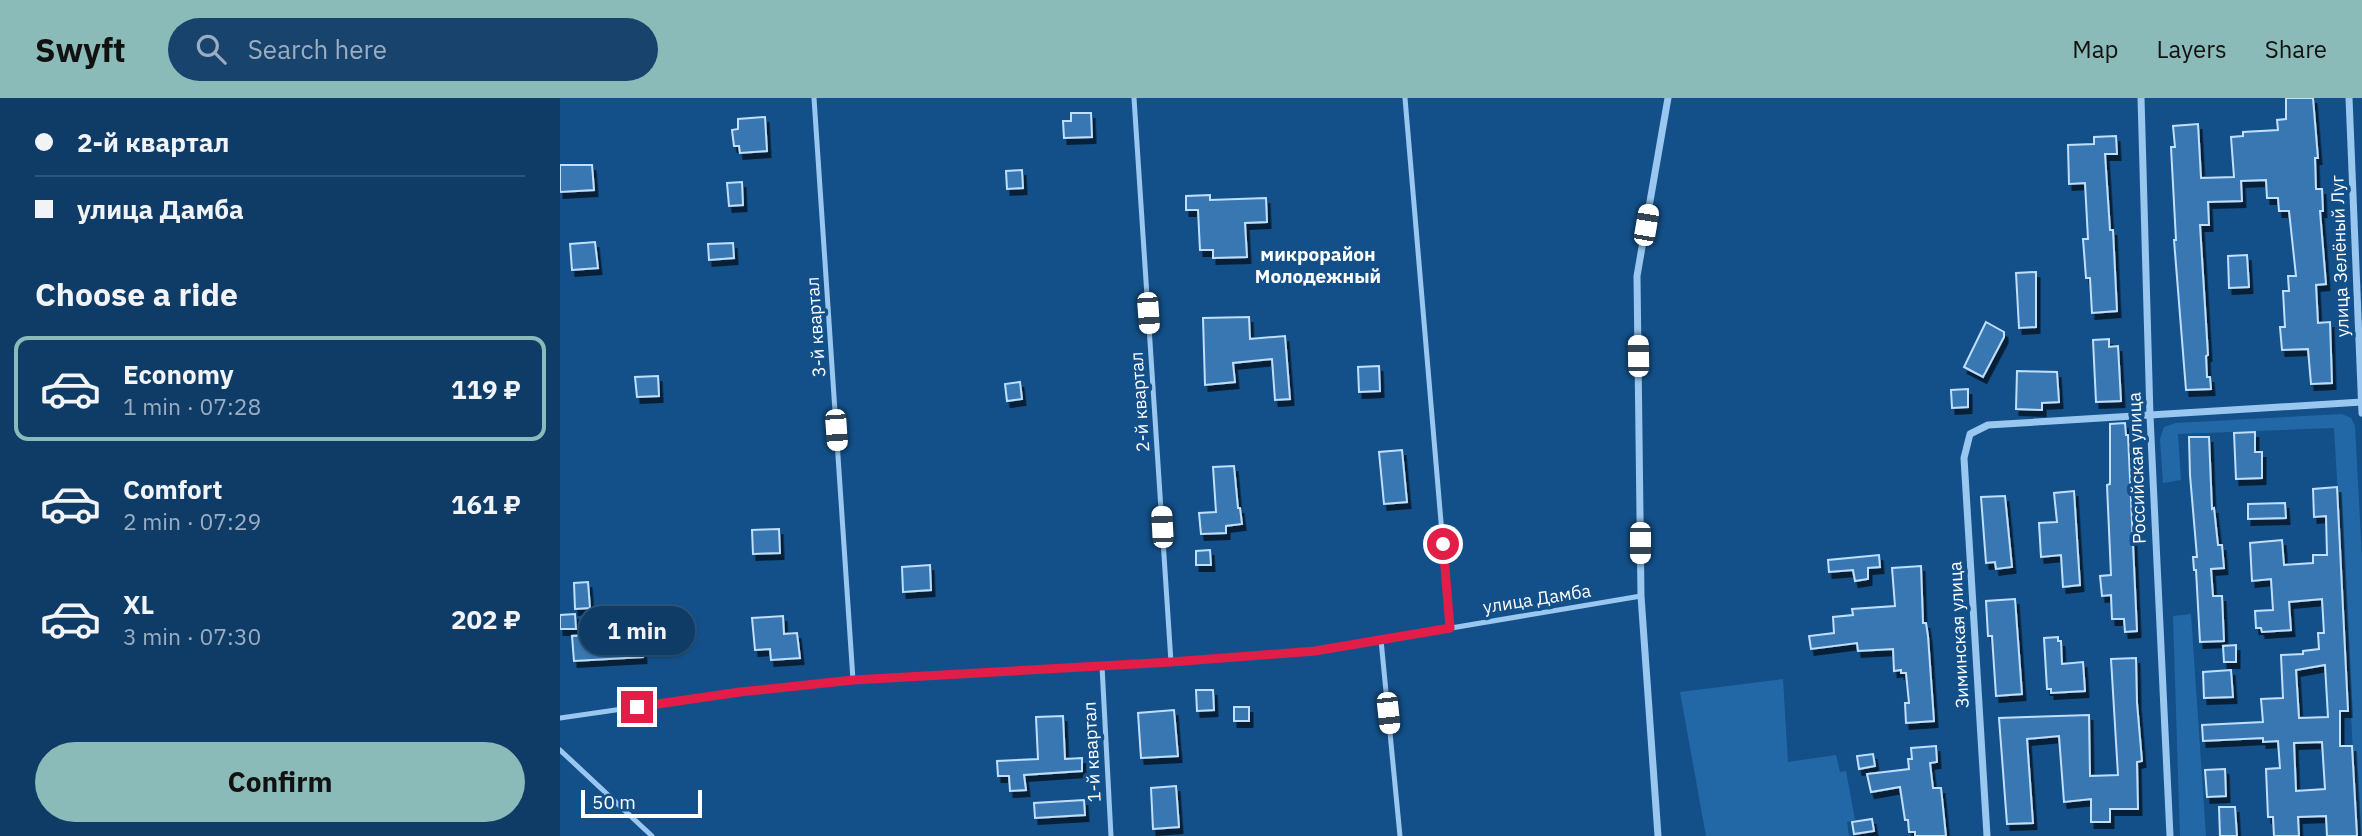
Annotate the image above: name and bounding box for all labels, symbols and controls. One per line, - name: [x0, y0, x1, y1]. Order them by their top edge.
- search box: [168, 18, 658, 81]
- text: Swyft: [35, 28, 126, 71]
- icon: search: [192, 30, 230, 68]
- text: Search here: [248, 32, 387, 66]
- text: Map: [2072, 33, 2119, 65]
- text: Layers: [2157, 33, 2227, 65]
- text: Share: [2265, 33, 2327, 65]
- text: 2-й квартал: [77, 125, 229, 159]
- street label: улица Зелёный Луг: [2325, 174, 2354, 338]
- text: улица Дамба: [77, 192, 244, 226]
- car: [1633, 202, 1660, 248]
- district label: микрорайон Молодежный: [1255, 242, 1381, 288]
- text: Choose a ride: [35, 273, 238, 315]
- street label: 3-й квартал: [801, 276, 830, 378]
- car: [1137, 291, 1160, 335]
- car: [1628, 335, 1649, 377]
- street label: 2-й квартал: [1125, 351, 1154, 453]
- icon: car: [39, 357, 102, 420]
- text: Economy: [123, 357, 234, 391]
- text: 119 ₽: [451, 372, 521, 406]
- text: 1 min · 07:28: [123, 391, 261, 421]
- street label: Российская улица: [2122, 391, 2151, 544]
- car: [825, 408, 848, 452]
- icon: car: [39, 472, 102, 535]
- text: Comfort: [123, 472, 222, 506]
- text: 161 ₽: [451, 487, 521, 521]
- car: [1151, 505, 1174, 549]
- text: 2 min · 07:29: [123, 506, 261, 536]
- car: [1630, 522, 1651, 564]
- route start: [1427, 528, 1459, 560]
- street label: Зиминская улица: [1943, 561, 1974, 709]
- street label: улица Дамба: [1481, 579, 1593, 618]
- icon: car: [39, 587, 102, 650]
- text: XL: [123, 587, 154, 621]
- text: 202 ₽: [451, 602, 521, 636]
- callout: 1 min: [579, 606, 695, 654]
- text: 1 min: [607, 615, 667, 645]
- text: 3 min · 07:30: [123, 621, 261, 651]
- route end: [621, 691, 653, 723]
- car: [1376, 691, 1401, 735]
- street label: 1-й квартал: [1077, 701, 1106, 803]
- button: Confirm: [35, 742, 525, 822]
- scale bar: [581, 787, 702, 819]
- text: 50 m: [592, 790, 636, 814]

